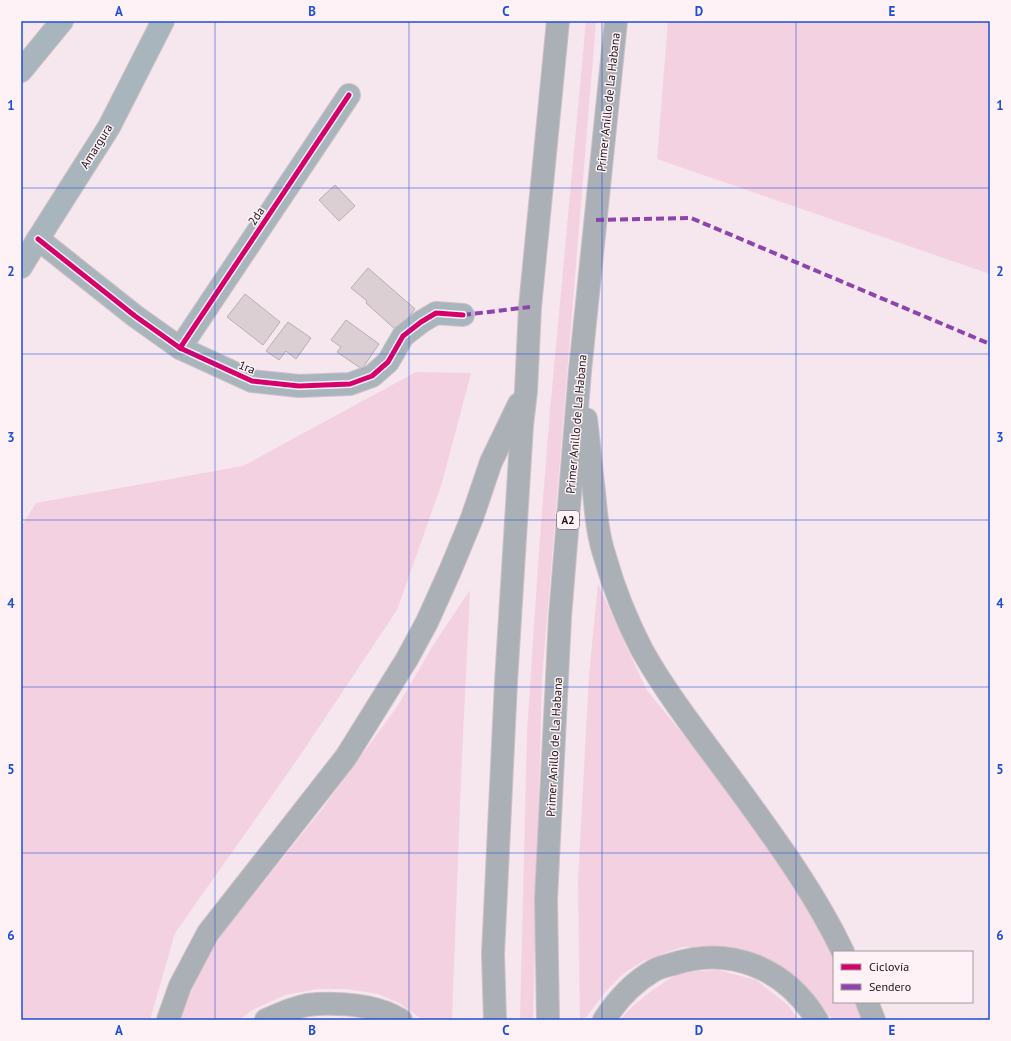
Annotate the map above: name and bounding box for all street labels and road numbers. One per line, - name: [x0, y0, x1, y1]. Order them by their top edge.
- street label: Primer Anillo de La Habana: [593, 32, 623, 172]
- street label: Amargura: [76, 121, 116, 171]
- street label: 2da: [244, 204, 268, 228]
- street label: Primer Anillo de La Habana: [562, 354, 590, 494]
- street label: 1ra: [237, 357, 258, 377]
- road number: A2: [557, 511, 579, 529]
- street label: Primer Anillo de La Habana: [543, 677, 565, 817]

